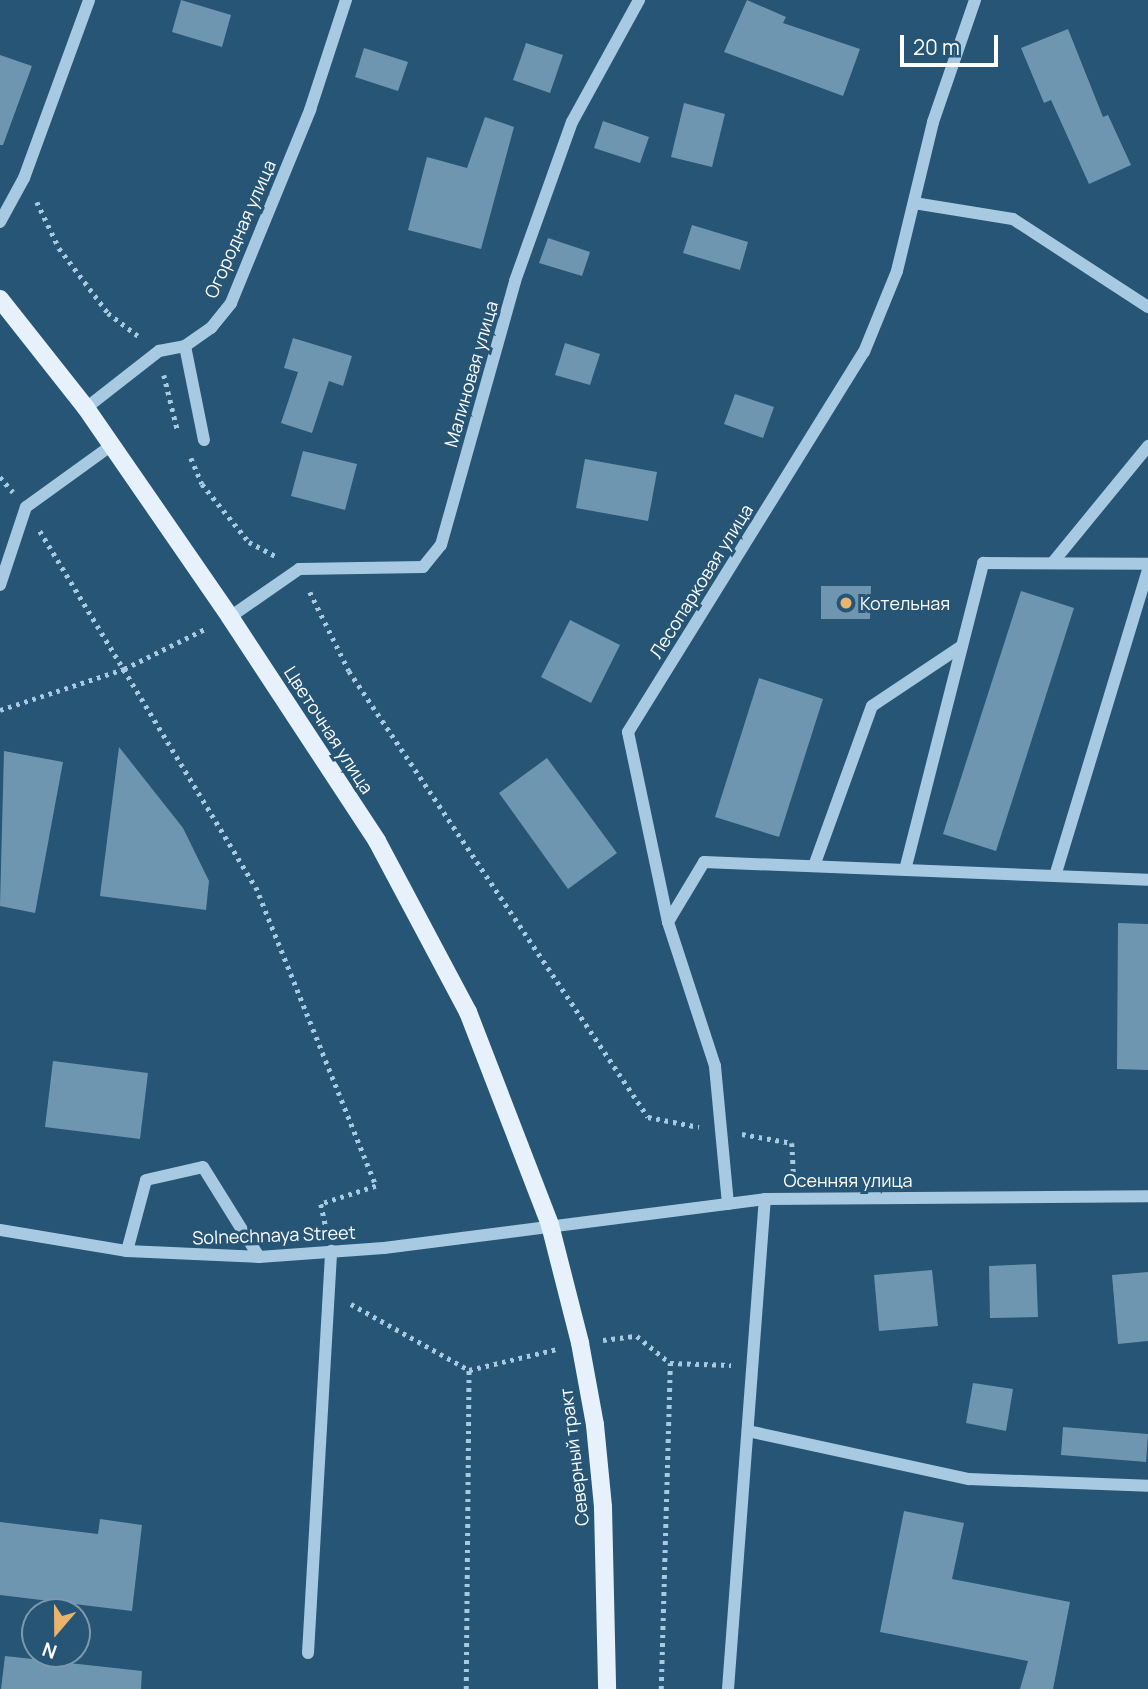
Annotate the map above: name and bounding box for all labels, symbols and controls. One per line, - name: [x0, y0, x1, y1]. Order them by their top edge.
- scale bar: [903, 21, 1001, 65]
- text: 20 m: [913, 33, 960, 61]
- street label: Огородная улица: [200, 157, 280, 301]
- street label: Малиновая улица: [440, 298, 502, 450]
- street label: Лесопарковая улица: [645, 500, 757, 662]
- place label: Котельная: [860, 592, 950, 614]
- marker: Котельная: [838, 595, 854, 611]
- street label: Цветочная улица: [280, 662, 378, 798]
- street label: Осенняя улица: [783, 1169, 913, 1191]
- street label: Solnechnaya Street: [192, 1221, 356, 1249]
- street label: Северный тракт: [555, 1387, 593, 1527]
- north arrow: [21, 1598, 91, 1668]
- text: N: [39, 1636, 60, 1665]

